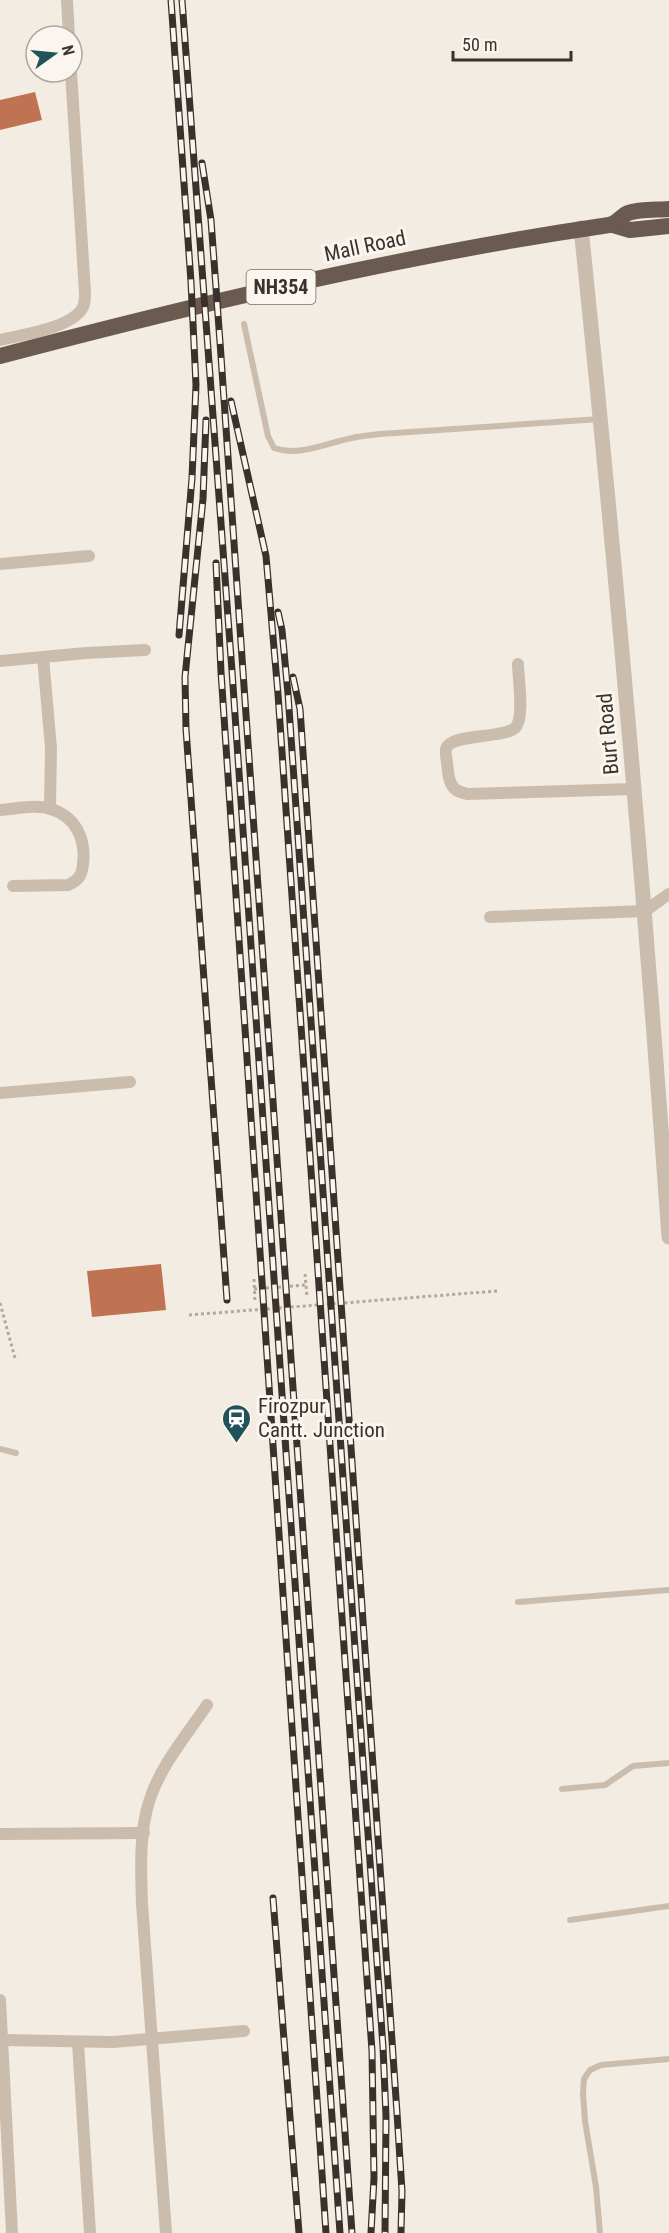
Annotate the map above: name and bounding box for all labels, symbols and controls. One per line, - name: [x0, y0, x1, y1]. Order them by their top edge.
- north arrow: [24, 24, 84, 84]
- scale bar: [453, 24, 572, 62]
- text: 50 m: [462, 34, 497, 55]
- text: N: [58, 43, 78, 57]
- street label: Mall Road: [322, 226, 408, 266]
- road number: NH354: [246, 270, 316, 304]
- street label: Burt Road: [592, 692, 624, 776]
- place label: Firozpur Cantt. Junction: [258, 1394, 385, 1442]
- station icon: Firozpur Cantt. Junction: [221, 1402, 253, 1444]

